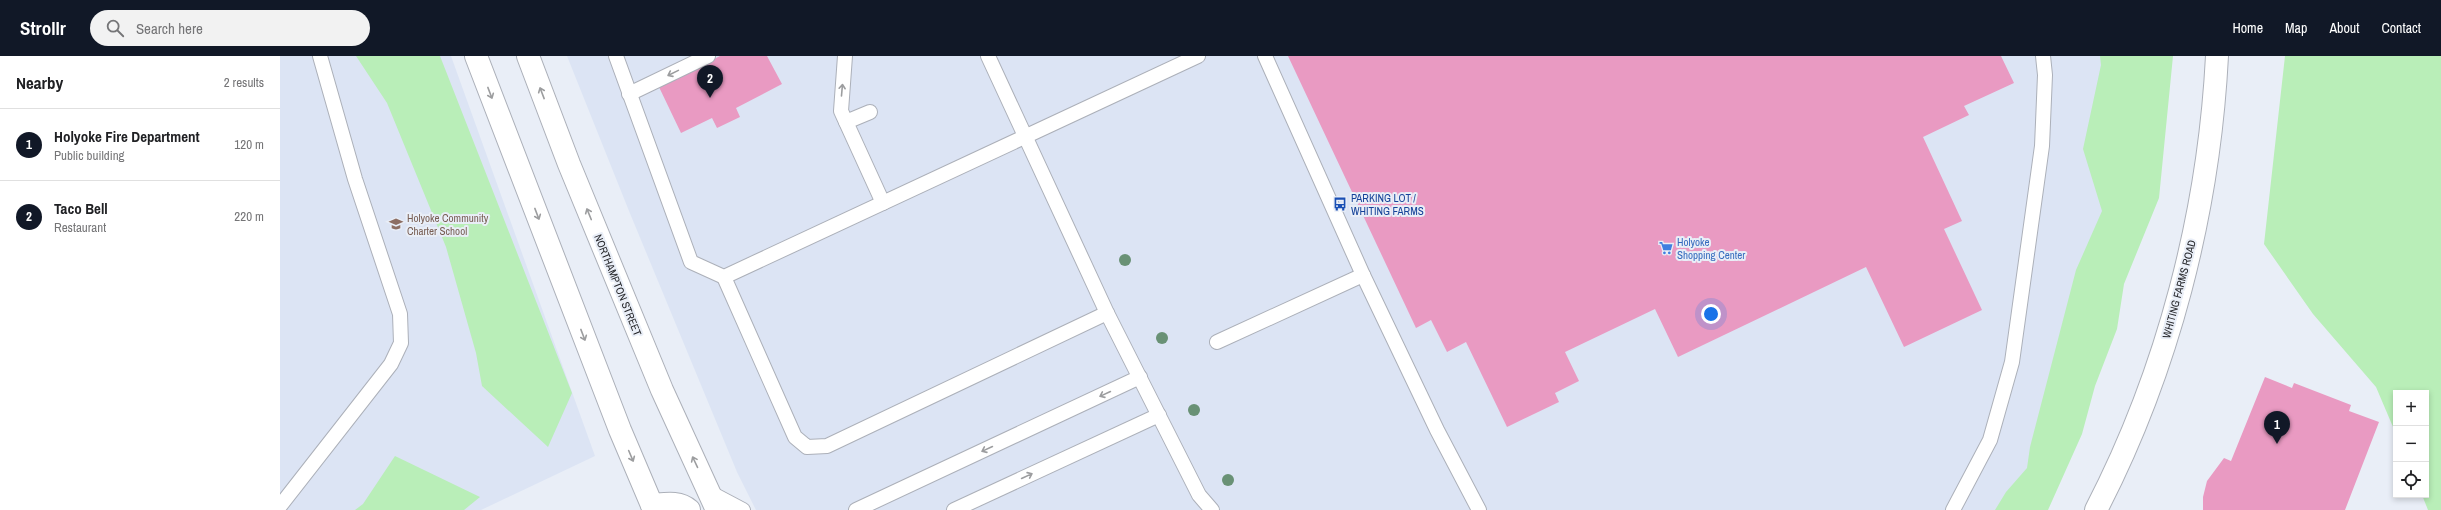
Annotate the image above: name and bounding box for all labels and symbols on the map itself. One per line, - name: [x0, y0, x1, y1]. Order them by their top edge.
- pin: 2: [697, 65, 723, 98]
- one-way arrow: [667, 70, 679, 77]
- one-way arrow: [838, 84, 845, 97]
- one-way arrow: [486, 86, 494, 98]
- one-way arrow: [537, 87, 545, 99]
- place label: PARKING LOT / WHITING FARMS: [1351, 191, 1424, 218]
- bus stop icon: PARKING LOT / WHITING FARMS: [1332, 196, 1348, 212]
- one-way arrow: [533, 207, 541, 219]
- one-way arrow: [585, 208, 592, 220]
- place label: Holyoke Community Charter School: [407, 211, 489, 238]
- school or university icon: Holyoke Community Charter School: [388, 216, 404, 232]
- street label: NORTHAMPTON STREET: [591, 232, 645, 338]
- place label: Holyoke Shopping Center: [1677, 235, 1745, 262]
- street label: WHITING FARMS ROAD: [2159, 238, 2199, 340]
- supermarket icon: Holyoke Shopping Center: [1658, 240, 1674, 256]
- your location: [1701, 304, 1721, 324]
- one-way arrow: [580, 329, 588, 341]
- one-way arrow: [1099, 391, 1111, 398]
- pin: 1: [2264, 411, 2290, 444]
- one-way arrow: [981, 446, 993, 453]
- one-way arrow: [628, 449, 636, 461]
- one-way arrow: [691, 456, 698, 468]
- one-way arrow: [1021, 472, 1033, 479]

